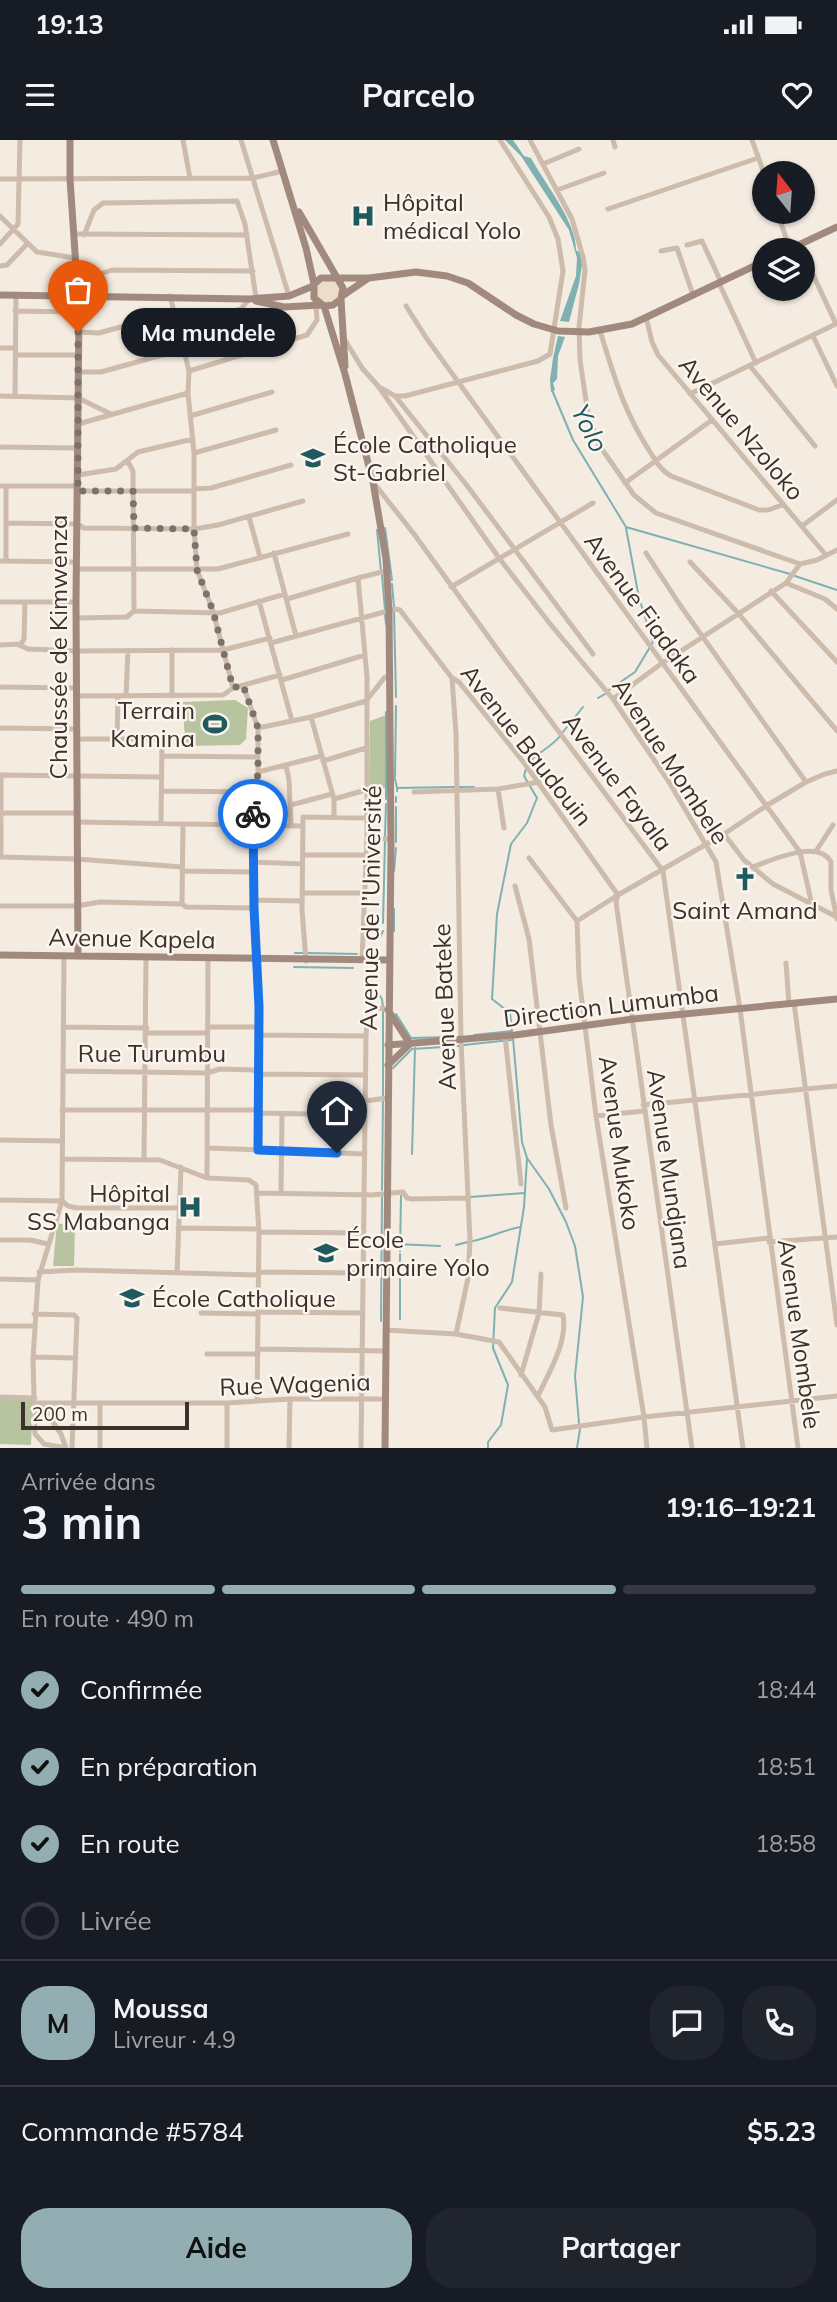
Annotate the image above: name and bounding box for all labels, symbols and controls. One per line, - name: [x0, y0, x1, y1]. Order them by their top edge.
- text: 19:13: [35, 8, 104, 41]
- text: Parcelo: [362, 75, 475, 115]
- icon: menu: [21, 76, 59, 114]
- icon: heart: [778, 76, 816, 114]
- north arrow: [752, 161, 816, 224]
- map controls: [752, 161, 815, 301]
- place label: Hôpital médical Yolo: [383, 187, 521, 245]
- hospital icon: Hôpital médical Yolo: [349, 202, 377, 230]
- button: layers: [752, 238, 815, 301]
- pin: [48, 260, 108, 332]
- icon: bag: [59, 271, 97, 309]
- callout: Ma mundele: [120, 308, 295, 356]
- text: Ma mundele: [141, 318, 276, 347]
- street label: Avenue Nzoloko: [673, 350, 811, 506]
- water label: Yolo: [564, 398, 616, 458]
- place label: École Catholique St-Gabriel: [333, 429, 517, 487]
- school or university icon: École Catholique St-Gabriel: [299, 444, 327, 472]
- street label: Chaussée de Kimwenza: [43, 514, 73, 780]
- street label: Avenue Fiadaka: [578, 527, 708, 689]
- street label: Avenue Baudouin: [455, 658, 599, 832]
- street label: Avenue Mombele: [606, 673, 736, 849]
- place label: Terrain Kamina: [110, 695, 195, 753]
- street label: Avenue Fayala: [557, 707, 679, 857]
- sports icon: Terrain Kamina: [201, 710, 229, 738]
- courier: [218, 779, 288, 849]
- street label: Avenue de l’Université: [353, 785, 387, 1031]
- icon: bike: [234, 795, 272, 833]
- church icon: Saint Amand: [731, 865, 759, 893]
- place label: Saint Amand: [672, 895, 818, 925]
- street label: Avenue Kapela: [48, 922, 216, 954]
- street label: Avenue Bateke: [426, 923, 462, 1091]
- street label: Direction Lumumba: [502, 977, 720, 1033]
- street label: Rue Turumbu: [78, 1038, 226, 1068]
- street label: Avenue Mukoko: [593, 1054, 647, 1232]
- street label: Avenue Mundjana: [641, 1067, 699, 1271]
- pin: [307, 1081, 367, 1153]
- icon: home: [318, 1092, 356, 1130]
- place label: Hôpital SS Mabanga: [27, 1178, 170, 1236]
- hospital icon: Hôpital SS Mabanga: [176, 1193, 204, 1221]
- place label: École primaire Yolo: [346, 1224, 490, 1282]
- street label: Avenue Mombele: [772, 1237, 828, 1431]
- school or university icon: École primaire Yolo: [312, 1239, 340, 1267]
- place label: École Catholique: [152, 1283, 336, 1313]
- school or university icon: École Catholique: [118, 1284, 146, 1312]
- street label: Rue Wagenia: [219, 1366, 371, 1402]
- scale bar: [21, 1399, 189, 1431]
- text: 200 m: [32, 1402, 88, 1426]
- text: Arrivée dans: [21, 1467, 156, 1496]
- text: 19:16–19:21: [665, 1491, 816, 1524]
- text: 3 min: [21, 1493, 142, 1551]
- text: En route · 490 m: [21, 1604, 194, 1633]
- icon: check: [21, 1671, 59, 1709]
- text: Confirmée: [80, 1673, 202, 1706]
- text: 18:44: [756, 1675, 816, 1704]
- icon: check: [21, 1748, 59, 1786]
- text: En préparation: [80, 1750, 258, 1783]
- text: 18:51: [756, 1752, 816, 1781]
- icon: check: [21, 1825, 59, 1863]
- text: En route: [80, 1827, 180, 1860]
- text: 18:58: [756, 1829, 816, 1858]
- text: Livrée: [80, 1904, 152, 1937]
- button: chat: [650, 1986, 724, 2060]
- button: phone: [742, 1986, 816, 2060]
- text: Moussa: [113, 1992, 209, 2025]
- text: M: [47, 2007, 69, 2040]
- text: Livreur · 4.9: [113, 2025, 236, 2054]
- text: Commande #5784: [21, 2115, 244, 2148]
- text: $5.23: [747, 2115, 816, 2148]
- button: Aide: [21, 2208, 412, 2288]
- button: Partager: [426, 2208, 816, 2288]

